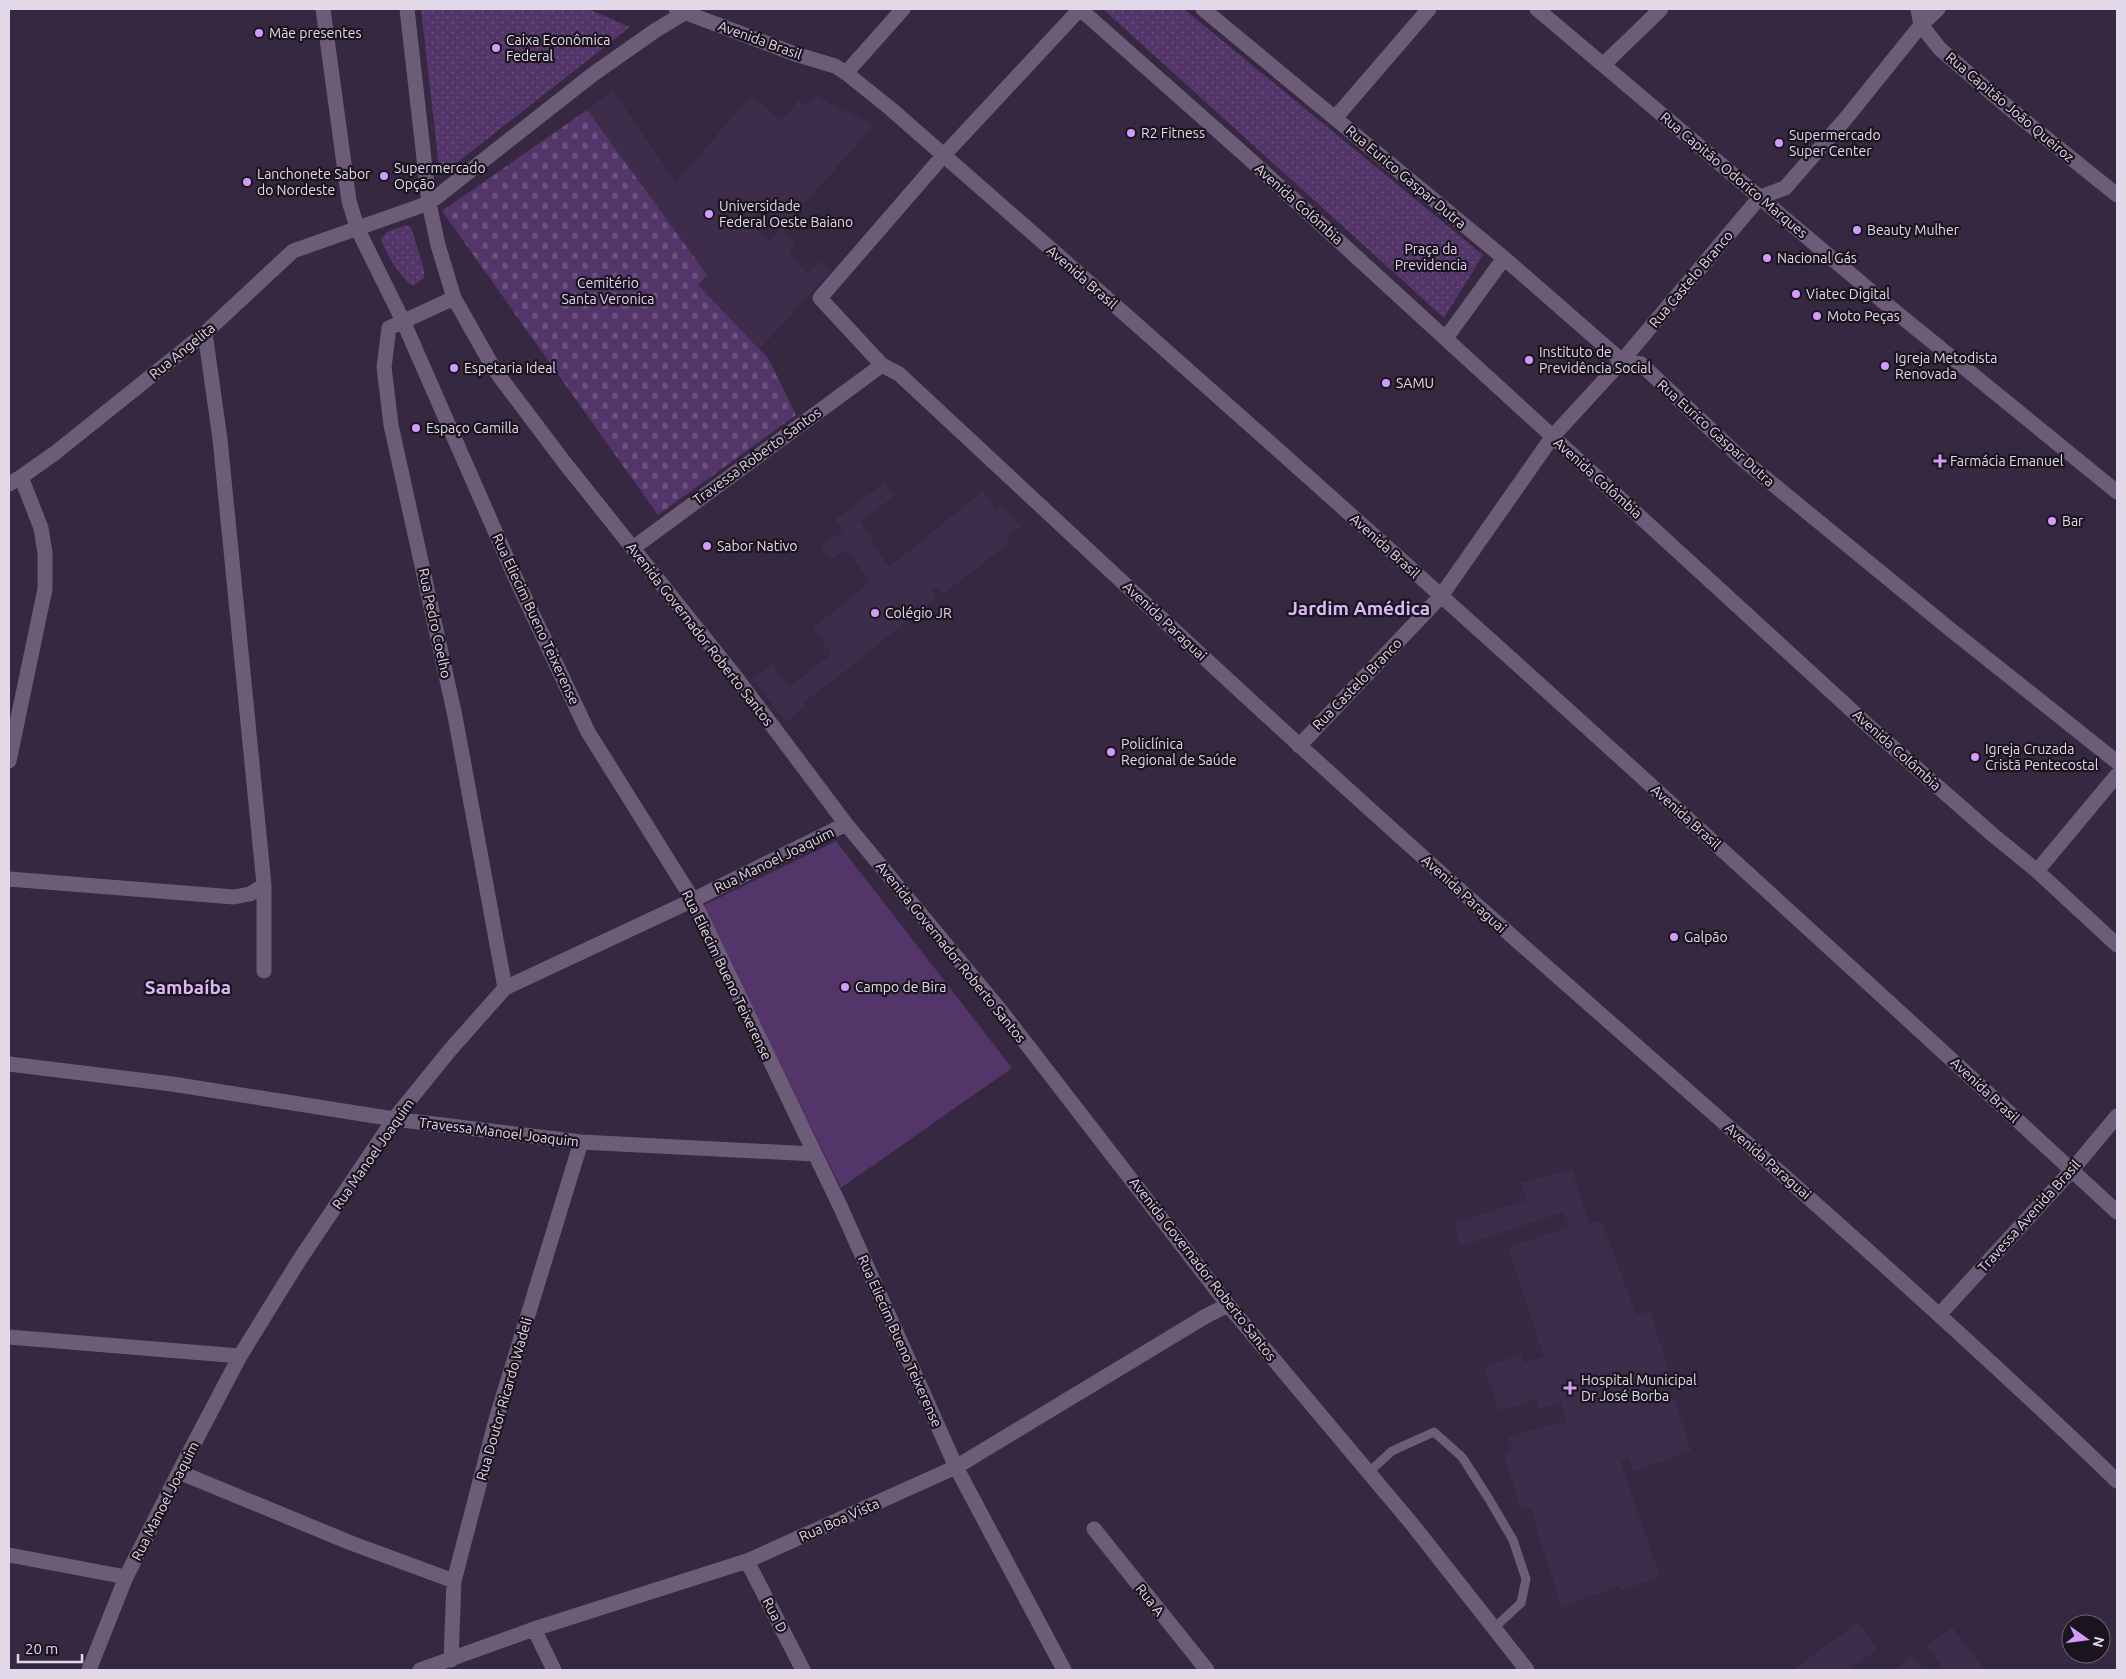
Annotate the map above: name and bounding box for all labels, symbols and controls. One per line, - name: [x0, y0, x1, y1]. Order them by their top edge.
- street label: Avenida Brasil: [716, 17, 804, 63]
- place label: Mãe presentes: [269, 25, 362, 41]
- marker: Mãe presentes: [253, 27, 265, 39]
- place label: Caixa Econômica Federal: [506, 32, 610, 64]
- marker: Caixa Econômica Federal: [490, 42, 502, 54]
- street label: Rua Capitão João Queiroz: [1943, 49, 2077, 165]
- street label: Rua Capitão Odorico Marques: [1657, 109, 1811, 241]
- street label: Rua Eurico Gaspar Dutra: [1343, 122, 1469, 232]
- place label: R2 Fitness: [1141, 125, 1205, 141]
- marker: R2 Fitness: [1125, 127, 1137, 139]
- place label: Supermercado Super Center: [1789, 127, 1881, 159]
- marker: Supermercado Super Center: [1773, 137, 1785, 149]
- place label: Supermercado Opção: [394, 160, 486, 192]
- street label: Avenida Colômbia: [1252, 160, 1346, 248]
- place label: Lanchonete Sabor do Nordeste: [257, 166, 371, 198]
- marker: Supermercado Opção: [378, 170, 390, 182]
- marker: Lanchonete Sabor do Nordeste: [241, 176, 253, 188]
- place label: Universidade Federal Oeste Baiano: [719, 198, 853, 230]
- marker: Universidade Federal Oeste Baiano: [703, 208, 715, 220]
- place label: Beauty Mulher: [1867, 222, 1960, 238]
- marker: Beauty Mulher: [1851, 224, 1863, 236]
- street label: Rua Castelo Branco: [1646, 227, 1736, 331]
- park label: Praça da Previdencia: [1395, 241, 1467, 273]
- street label: Avenida Brasil: [1044, 242, 1121, 312]
- place label: Nacional Gás: [1777, 250, 1857, 266]
- marker: Nacional Gás: [1761, 252, 1773, 264]
- park label: Cemitério Santa Veronica: [561, 275, 655, 307]
- place label: Viatec Digital: [1806, 286, 1890, 302]
- marker: Viatec Digital: [1790, 288, 1802, 300]
- place label: Moto Peças: [1827, 308, 1900, 324]
- marker: Moto Peças: [1811, 310, 1823, 322]
- street label: Rua Angelita: [146, 320, 218, 382]
- place label: Instituto de Previdência Social: [1539, 344, 1651, 376]
- place label: Igreja Metodista Renovada: [1895, 350, 1997, 382]
- marker: Instituto de Previdência Social: [1523, 354, 1535, 366]
- place label: Espetaria Ideal: [464, 360, 556, 376]
- marker: Igreja Metodista Renovada: [1879, 360, 1891, 372]
- marker: Espetaria Ideal: [448, 362, 460, 374]
- place label: SAMU: [1396, 375, 1434, 391]
- street label: Rua Eurico Gaspar Dutra: [1654, 376, 1778, 490]
- marker: SAMU: [1380, 377, 1392, 389]
- street label: Travessa Roberto Santos: [690, 404, 824, 508]
- place label: Espaço Camilla: [426, 420, 519, 436]
- marker: Espaço Camilla: [410, 422, 422, 434]
- street label: Avenida Colômbia: [1551, 434, 1645, 522]
- place label: Farmácia Emanuel: [1950, 453, 2064, 469]
- marker: Farmácia Emanuel: [1934, 455, 1946, 467]
- street label: Avenida Brasil: [1347, 511, 1423, 582]
- place label: Bar: [2062, 513, 2084, 529]
- marker: Bar: [2046, 515, 2058, 527]
- street label: Rua Eliecim Bueno Teixerense: [489, 531, 583, 707]
- place label: Sabor Nativo: [717, 538, 798, 554]
- street label: Avenida Governador Roberto Santos: [623, 539, 777, 729]
- marker: Sabor Nativo: [701, 540, 713, 552]
- street label: Rua Pedro Coelho: [416, 566, 454, 680]
- street label: Avenida Paraguai: [1120, 578, 1210, 664]
- district label: Jardim Amédica: [1288, 597, 1430, 619]
- place label: Colégio JR: [885, 605, 952, 621]
- marker: Colégio JR: [869, 607, 881, 619]
- street label: Rua Castelo Branco: [1309, 635, 1405, 733]
- street label: Avenida Colômbia: [1850, 706, 1944, 794]
- place label: Policlínica Regional de Saúde: [1121, 736, 1237, 768]
- place label: Igreja Cruzada Cristã Pentecostal: [1985, 741, 2099, 773]
- marker: Policlínica Regional de Saúde: [1105, 746, 1117, 758]
- marker: Igreja Cruzada Cristã Pentecostal: [1969, 751, 1981, 763]
- street label: Avenida Brasil: [1648, 782, 1724, 853]
- street label: Rua Manoel Joaquim: [712, 824, 836, 896]
- street label: Avenida Paraguai: [1419, 852, 1509, 936]
- street label: Avenida Governador Roberto Santos: [873, 858, 1029, 1046]
- street label: Rua Eliecim Bueno Teixerense: [679, 888, 775, 1062]
- place label: Galpão: [1684, 929, 1728, 945]
- marker: Galpão: [1668, 931, 1680, 943]
- district label: Sambaíba: [145, 976, 231, 998]
- place label: Campo de Bira: [855, 979, 946, 995]
- marker: Campo de Bira: [839, 981, 851, 993]
- street label: Avenida Brasil: [1947, 1054, 2023, 1126]
- street label: Rua Manoel Joaquim: [329, 1096, 417, 1212]
- street label: Travessa Manoel Joaquim: [418, 1114, 580, 1150]
- street label: Avenida Paraguai: [1722, 1120, 1814, 1202]
- street label: Travessa Avenida Brasil: [1975, 1157, 2084, 1275]
- street label: Avenida Governador Roberto Santos: [1126, 1174, 1280, 1364]
- street label: Rua Eliecim Bueno Teixerense: [855, 1252, 945, 1430]
- street label: Rua Doutor Ricardo Wadeli: [473, 1316, 535, 1482]
- place label: Hospital Municipal Dr José Borba: [1581, 1372, 1697, 1404]
- marker: Hospital Municipal Dr José Borba: [1563, 1381, 1577, 1395]
- street label: Rua Manoel Joaquim: [128, 1439, 202, 1563]
- street label: Rua Boa Vista: [796, 1495, 882, 1545]
- street label: Rua A: [1132, 1581, 1168, 1619]
- street label: Rua D: [759, 1595, 791, 1635]
- north arrow: [2061, 1614, 2111, 1664]
- scale bar: [18, 1632, 81, 1664]
- text: N: [2090, 1635, 2108, 1649]
- text: 20 m: [25, 1640, 58, 1657]

